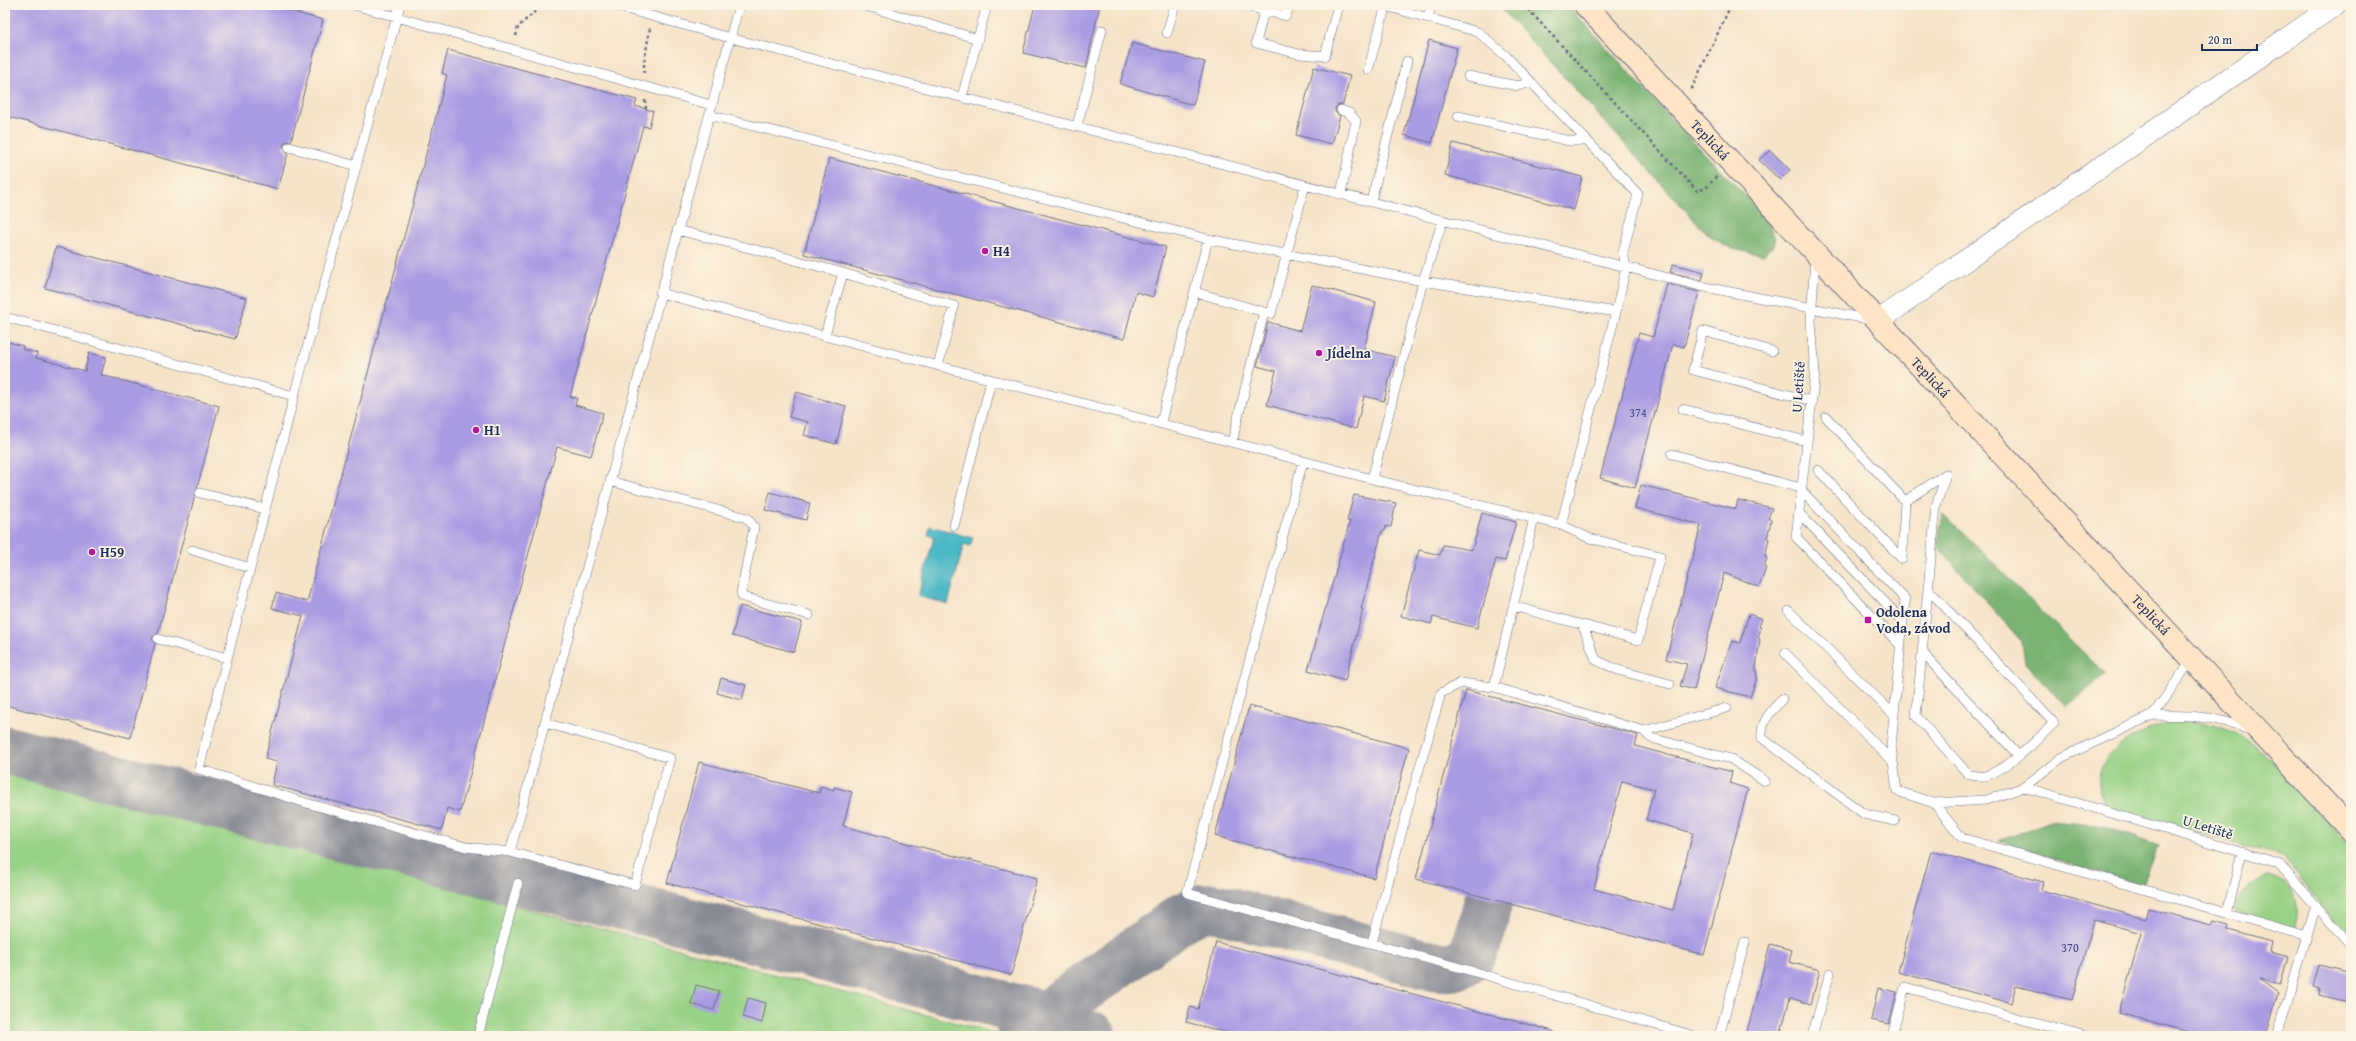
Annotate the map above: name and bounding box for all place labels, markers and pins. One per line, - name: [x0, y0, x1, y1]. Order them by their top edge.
- place label: H4: [993, 241, 1010, 261]
- marker: H4: [980, 246, 990, 256]
- place label: Jídelna: [1325, 343, 1372, 363]
- marker: Jídelna: [1314, 348, 1324, 358]
- place label: H1: [484, 420, 501, 440]
- marker: H1: [471, 425, 481, 435]
- place label: H59: [100, 542, 124, 562]
- marker: H59: [87, 547, 97, 557]
- place label: Odolena Voda, závod: [1876, 602, 1950, 638]
- marker: Odolena Voda, závod: [1863, 615, 1873, 625]

